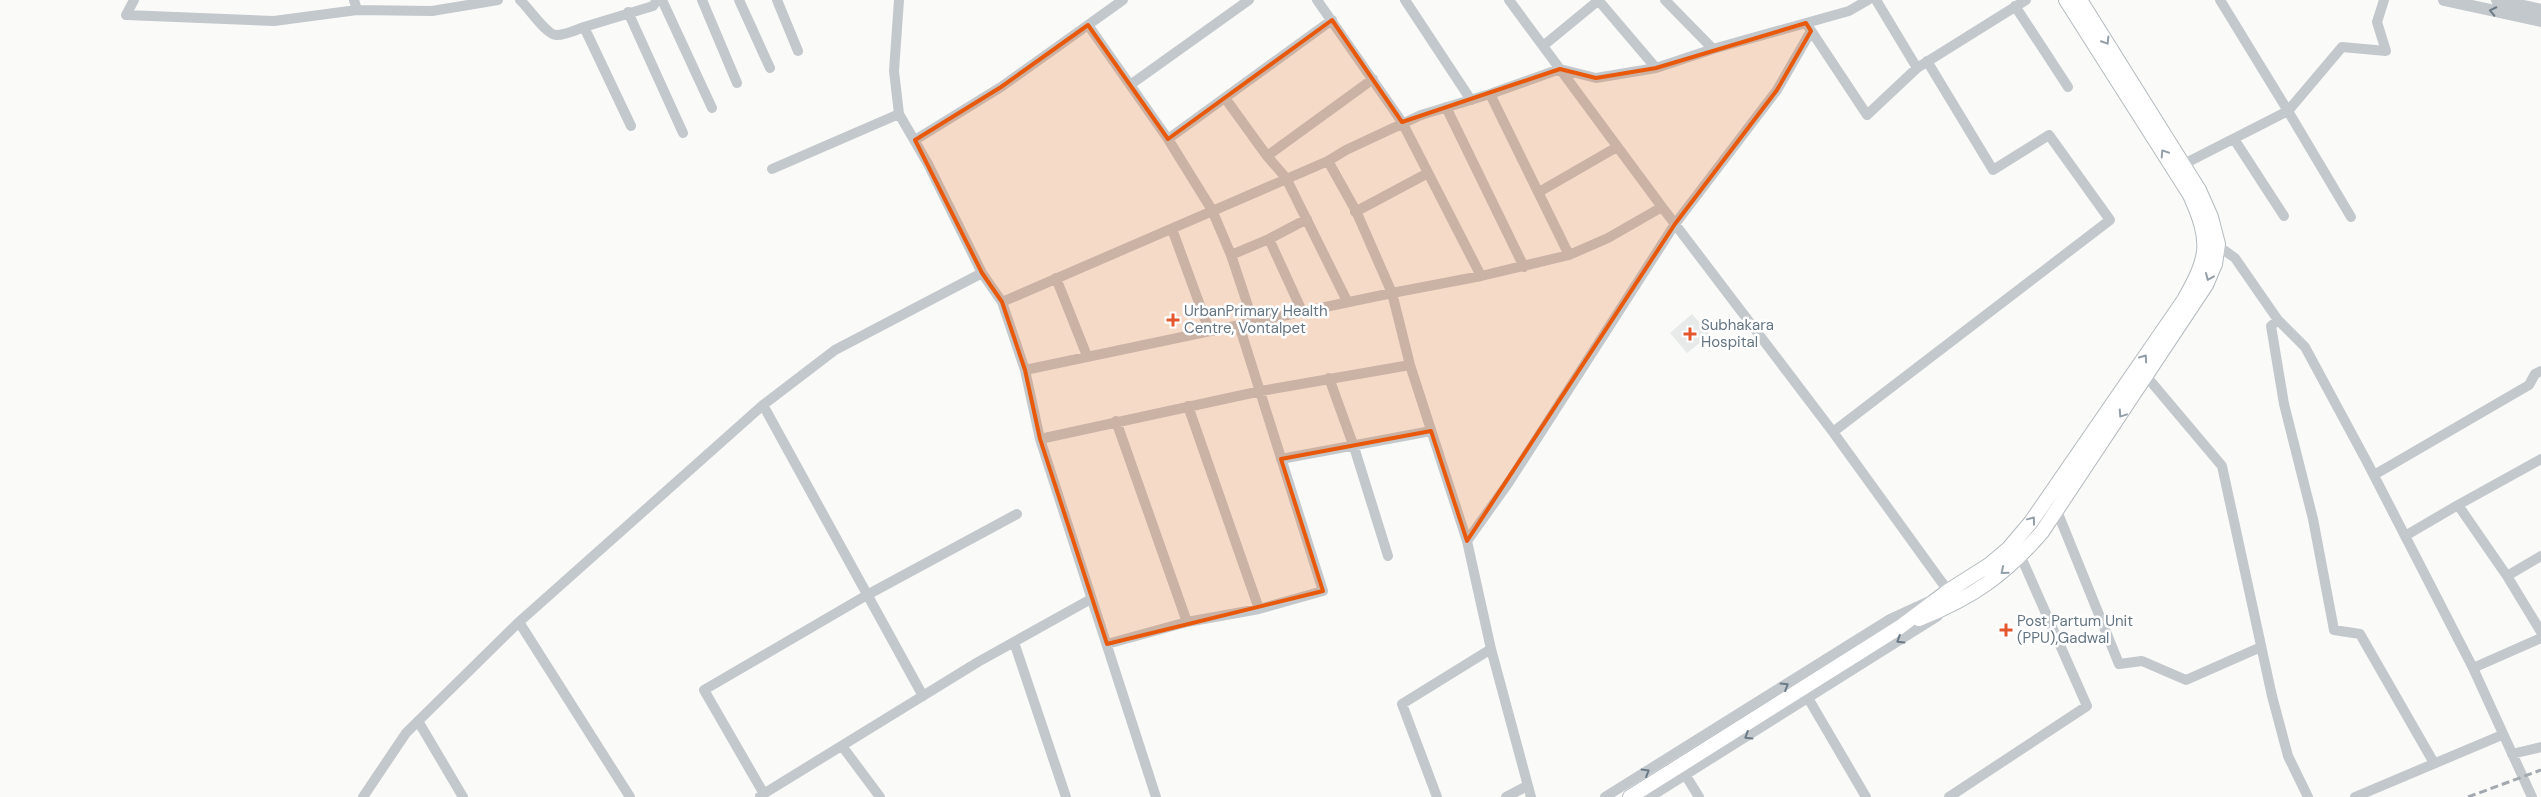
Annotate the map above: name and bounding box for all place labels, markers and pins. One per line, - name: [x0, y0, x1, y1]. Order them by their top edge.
- place label: UrbanPrimary Health Centre, Vontalpet: [1184, 301, 1328, 338]
- marker: UrbanPrimary Health Centre, Vontalpet: [1166, 313, 1180, 327]
- place label: Subhakara Hospital: [1701, 315, 1774, 352]
- marker: Subhakara Hospital: [1683, 327, 1697, 341]
- place label: Post Partum Unit (PPU),Gadwal: [2017, 611, 2133, 648]
- marker: Post Partum Unit (PPU),Gadwal: [1999, 623, 2013, 637]

